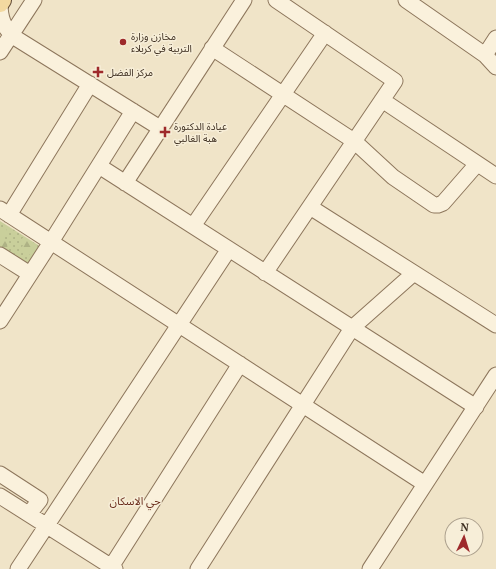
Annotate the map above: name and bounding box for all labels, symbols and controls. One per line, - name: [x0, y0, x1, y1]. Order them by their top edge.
- place label: مخازن وزارة التربية في كربلاء: [131, 30, 192, 56]
- marker: مخازن وزارة التربية في كربلاء: [118, 37, 128, 47]
- marker: مركز الفضل: [92, 66, 104, 78]
- place label: مركز الفضل: [107, 66, 153, 79]
- place label: عيادة الدكتورة هبة الغالبي: [174, 120, 227, 146]
- marker: عيادة الدكتورة هبة الغالبي: [159, 126, 171, 138]
- district label: حي الاسكان: [109, 494, 161, 511]
- north arrow: [444, 517, 484, 557]
- text: N: [460, 520, 470, 534]

